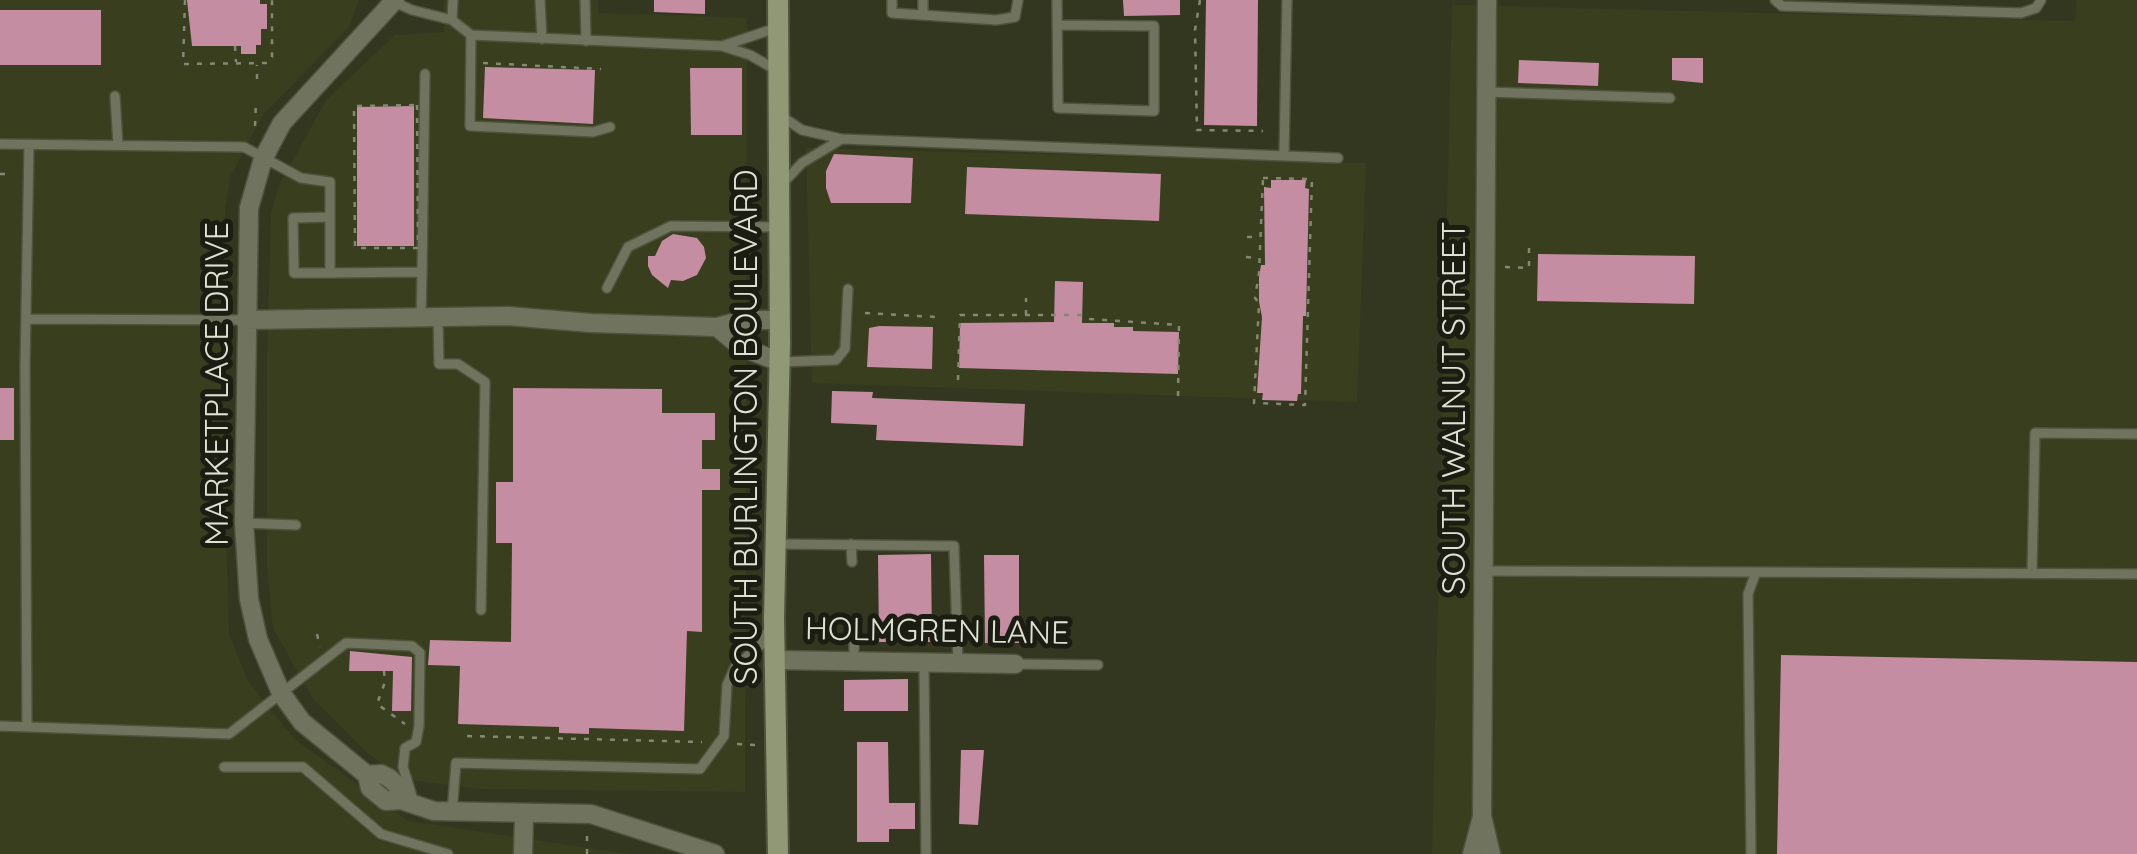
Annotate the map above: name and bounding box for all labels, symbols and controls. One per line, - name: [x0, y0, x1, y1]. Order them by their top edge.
- street label: SOUTH BURLINGTON BOULEVARD: [728, 169, 766, 685]
- street label: MARKETPLACE DRIVE: [199, 222, 237, 546]
- street label: SOUTH WALNUT STREET: [1436, 222, 1474, 594]
- street label: HOLMGREN LANE: [805, 610, 1069, 654]

